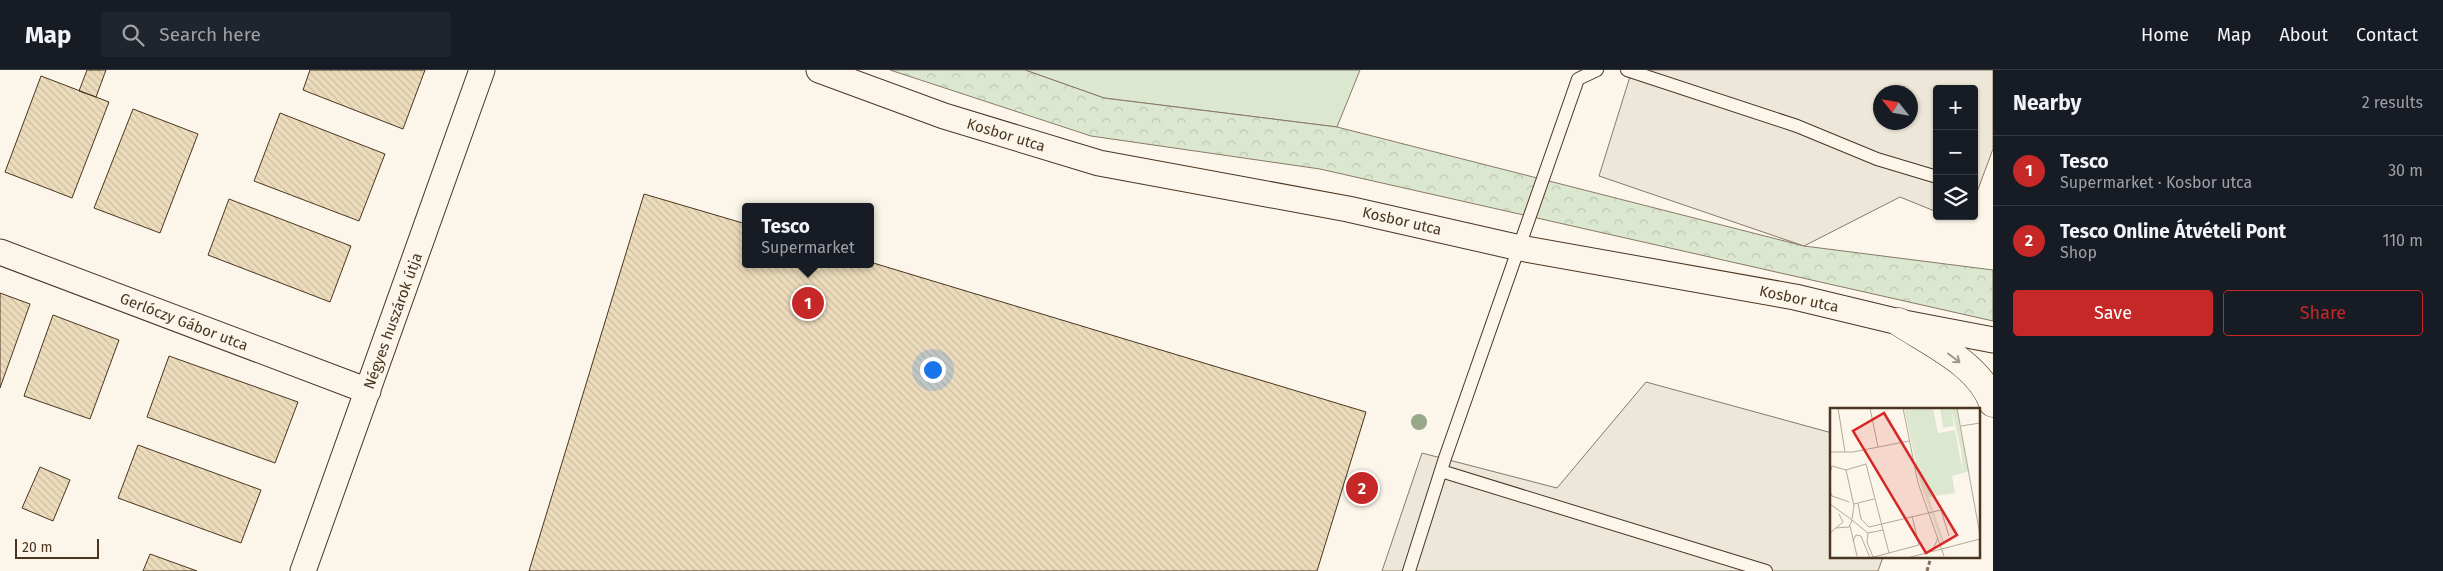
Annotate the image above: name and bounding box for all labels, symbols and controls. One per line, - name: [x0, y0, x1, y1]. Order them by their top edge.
- search box: [101, 12, 451, 57]
- text: Map: [25, 21, 71, 49]
- icon: search: [119, 21, 147, 49]
- text: Search here: [159, 23, 261, 46]
- text: Home: [2141, 24, 2189, 46]
- text: Map: [2217, 24, 2251, 46]
- text: About: [2279, 24, 2328, 46]
- text: Contact: [2356, 24, 2418, 46]
- north arrow: [1873, 85, 1918, 130]
- map controls: [1933, 85, 1978, 220]
- button: +: [1933, 85, 1978, 130]
- text: Nearby: [2013, 90, 2081, 116]
- text: 2 results: [2362, 93, 2423, 112]
- street label: Kosbor utca: [965, 115, 1047, 155]
- button: −: [1933, 130, 1978, 175]
- text: Tesco: [2060, 150, 2109, 173]
- text: 1: [2025, 161, 2033, 180]
- text: 30 m: [2388, 161, 2423, 180]
- text: Supermarket · Kosbor utca: [2060, 173, 2252, 192]
- button: layers: [1933, 175, 1978, 220]
- popup: [742, 203, 874, 268]
- street label: Kosbor utca: [1361, 203, 1443, 239]
- text: Tesco: [761, 215, 810, 238]
- text: Tesco Online Átvételi Pont: [2060, 220, 2286, 243]
- text: 2: [2025, 231, 2033, 250]
- text: 110 m: [2382, 231, 2423, 250]
- text: Supermarket: [761, 238, 855, 257]
- text: Shop: [2060, 243, 2097, 262]
- street label: Négyes huszárok útja: [360, 250, 426, 392]
- street label: Kosbor utca: [1758, 282, 1840, 316]
- pin: 1: [792, 284, 824, 322]
- street label: Gerlóczy Gábor utca: [117, 289, 251, 355]
- button: Save: [2013, 290, 2213, 336]
- button: Share: [2223, 290, 2423, 336]
- one-way arrow: [1947, 353, 1960, 364]
- your location: [920, 357, 946, 383]
- inset map: [1830, 408, 1980, 558]
- pin: 2: [1346, 469, 1378, 507]
- scale bar: [15, 536, 99, 559]
- text: 20 m: [22, 539, 52, 556]

